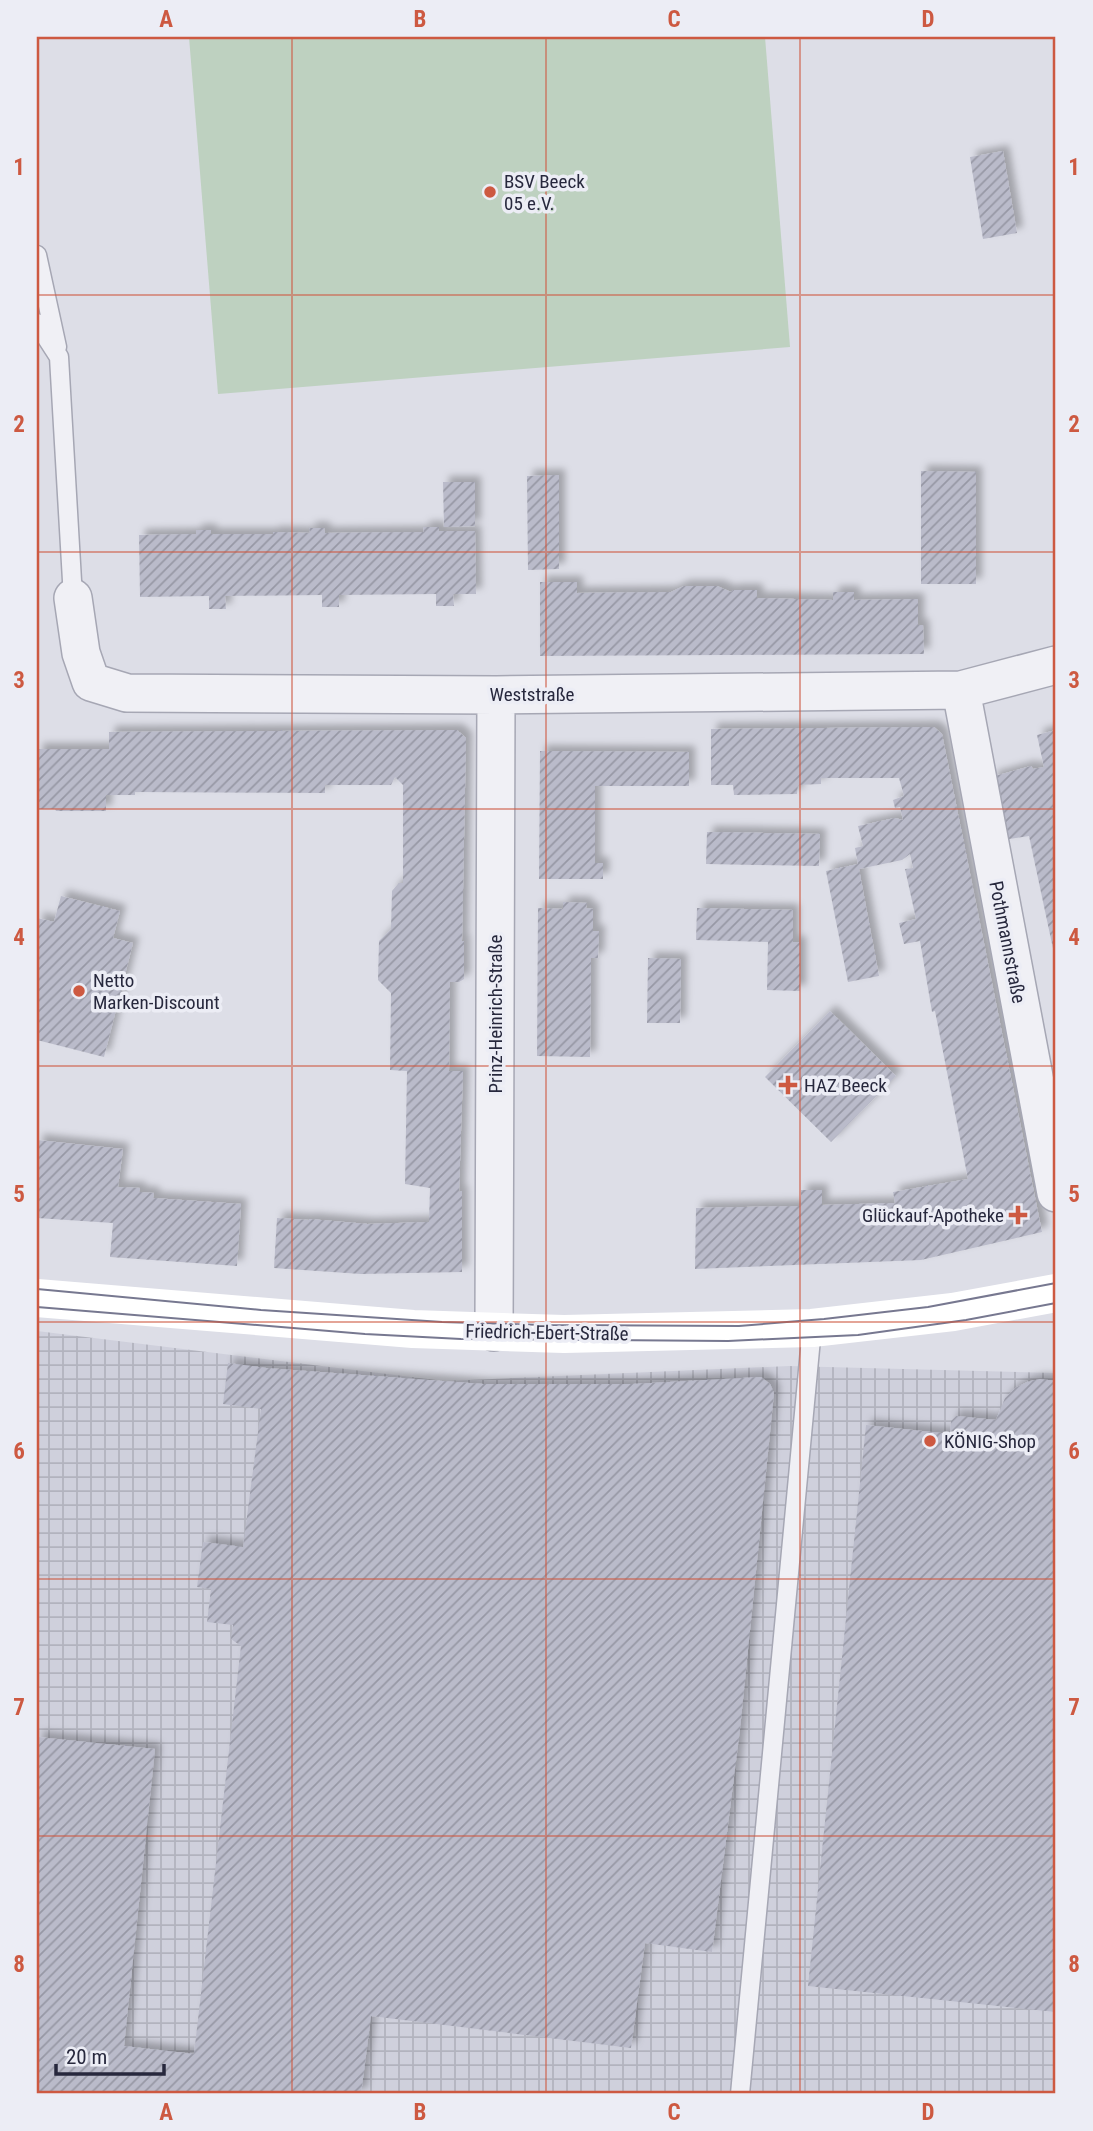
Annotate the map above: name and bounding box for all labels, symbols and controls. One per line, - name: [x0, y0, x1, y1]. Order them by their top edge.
- text: A: [159, 6, 173, 33]
- text: B: [414, 6, 426, 33]
- text: C: [667, 6, 681, 33]
- text: D: [922, 6, 935, 33]
- text: 1: [13, 154, 25, 181]
- text: 1: [1068, 154, 1080, 181]
- place label: BSV Beeck 05 e.V.: [504, 170, 585, 215]
- marker: BSV Beeck 05 e.V.: [482, 184, 498, 200]
- text: 2: [13, 411, 25, 438]
- text: 2: [1068, 411, 1080, 438]
- text: 3: [13, 667, 25, 694]
- text: 3: [1068, 667, 1080, 694]
- street label: Weststraße: [489, 683, 575, 706]
- street label: Pothmannstraße: [984, 879, 1031, 1005]
- text: 4: [13, 924, 25, 951]
- text: 4: [1068, 924, 1080, 951]
- street label: Prinz-Heinrich-Straße: [484, 935, 507, 1093]
- place label: Netto Marken-Discount: [93, 969, 220, 1014]
- marker: Netto Marken-Discount: [71, 983, 87, 999]
- place label: HAZ Beeck: [804, 1074, 887, 1097]
- marker: HAZ Beeck: [778, 1075, 798, 1095]
- text: 5: [13, 1181, 25, 1208]
- text: 5: [1068, 1181, 1080, 1208]
- place label: Glückauf-Apotheke: [862, 1204, 1004, 1227]
- marker: Glückauf-Apotheke: [1010, 1207, 1026, 1223]
- street label: Friedrich-Ebert-Straße: [465, 1320, 629, 1345]
- place label: KÖNIG-Shop: [944, 1430, 1036, 1453]
- marker: KÖNIG-Shop: [922, 1433, 938, 1449]
- text: 6: [13, 1438, 25, 1465]
- text: 6: [1068, 1438, 1080, 1465]
- text: 7: [13, 1694, 25, 1721]
- text: 7: [1068, 1694, 1080, 1721]
- text: 8: [13, 1951, 25, 1978]
- text: 8: [1068, 1951, 1080, 1978]
- scale bar: [56, 2033, 164, 2077]
- text: 20 m: [66, 2045, 107, 2069]
- text: A: [159, 2099, 173, 2126]
- text: B: [414, 2099, 426, 2126]
- text: C: [667, 2099, 681, 2126]
- text: D: [922, 2099, 935, 2126]

